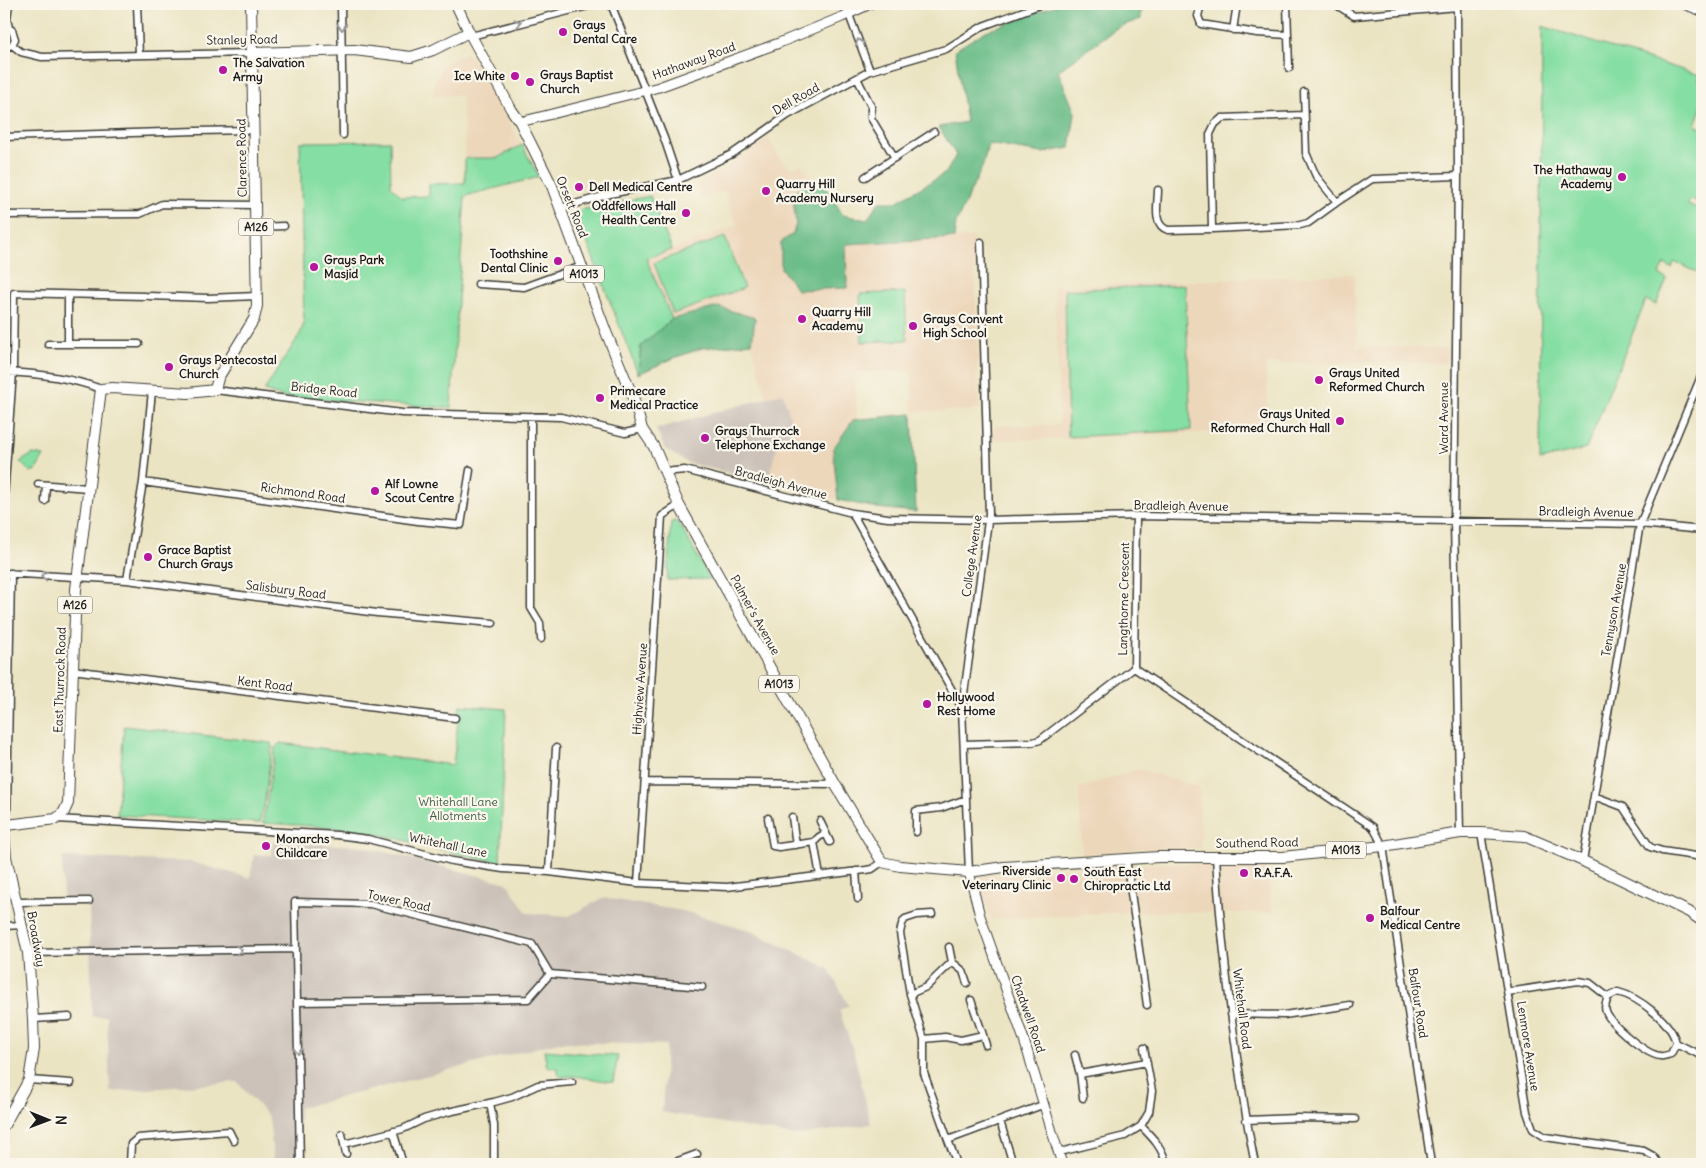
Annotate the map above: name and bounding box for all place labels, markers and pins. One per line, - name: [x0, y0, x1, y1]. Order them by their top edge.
- place label: Grays Dental Care: [573, 17, 637, 46]
- marker: Grays Dental Care: [557, 26, 569, 38]
- place label: The Salvation Army: [233, 55, 305, 85]
- marker: The Salvation Army: [217, 64, 229, 76]
- place label: Grays Baptist Church: [540, 67, 614, 96]
- place label: Ice White: [454, 68, 506, 83]
- marker: Ice White: [509, 70, 521, 82]
- marker: Grays Baptist Church: [524, 76, 536, 88]
- place label: The Hathaway Academy: [1533, 162, 1612, 192]
- marker: The Hathaway Academy: [1616, 171, 1628, 183]
- place label: Quarry Hill Academy Nursery: [776, 176, 874, 206]
- place label: Dell Medical Centre: [589, 179, 693, 194]
- marker: Dell Medical Centre: [573, 181, 585, 193]
- marker: Quarry Hill Academy Nursery: [760, 185, 772, 197]
- place label: Oddfellows Hall Health Centre: [592, 198, 677, 227]
- marker: Oddfellows Hall Health Centre: [680, 207, 692, 219]
- place label: Toothshine Dental Clinic: [481, 246, 549, 275]
- place label: Grays Park Masjid: [324, 252, 384, 281]
- marker: Toothshine Dental Clinic: [552, 255, 564, 267]
- marker: Grays Park Masjid: [308, 261, 320, 273]
- place label: Quarry Hill Academy: [812, 304, 871, 334]
- place label: Grays Convent High School: [923, 311, 1004, 341]
- marker: Quarry Hill Academy: [796, 313, 808, 325]
- marker: Grays Convent High School: [907, 320, 919, 332]
- place label: Grays Pentecostal Church: [179, 352, 277, 381]
- marker: Grays Pentecostal Church: [163, 361, 175, 373]
- place label: Grays United Reformed Church: [1329, 365, 1425, 394]
- marker: Grays United Reformed Church: [1313, 374, 1325, 386]
- place label: Primecare Medical Practice: [610, 383, 699, 412]
- marker: Primecare Medical Practice: [594, 392, 606, 404]
- place label: Grays United Reformed Church Hall: [1211, 406, 1330, 435]
- marker: Grays United Reformed Church Hall: [1334, 415, 1346, 427]
- place label: Grays Thurrock Telephone Exchange: [715, 423, 826, 453]
- marker: Grays Thurrock Telephone Exchange: [699, 432, 711, 444]
- place label: Alf Lowne Scout Centre: [385, 476, 455, 505]
- marker: Alf Lowne Scout Centre: [369, 485, 381, 497]
- place label: Grace Baptist Church Grays: [158, 542, 233, 572]
- marker: Grace Baptist Church Grays: [142, 551, 154, 563]
- place label: Hollywood Rest Home: [937, 689, 996, 718]
- marker: Hollywood Rest Home: [921, 698, 933, 710]
- place label: Monarchs Childcare: [276, 831, 330, 860]
- marker: Monarchs Childcare: [260, 840, 272, 852]
- place label: Riverside Veterinary Clinic: [962, 863, 1052, 893]
- place label: South East Chiropractic Ltd: [1084, 864, 1171, 894]
- place label: R.A.F.A.: [1254, 865, 1293, 880]
- marker: R.A.F.A.: [1238, 867, 1250, 879]
- marker: Riverside Veterinary Clinic: [1055, 872, 1067, 884]
- marker: South East Chiropractic Ltd: [1068, 873, 1080, 885]
- place label: Balfour Medical Centre: [1380, 903, 1461, 932]
- marker: Balfour Medical Centre: [1364, 912, 1376, 924]

